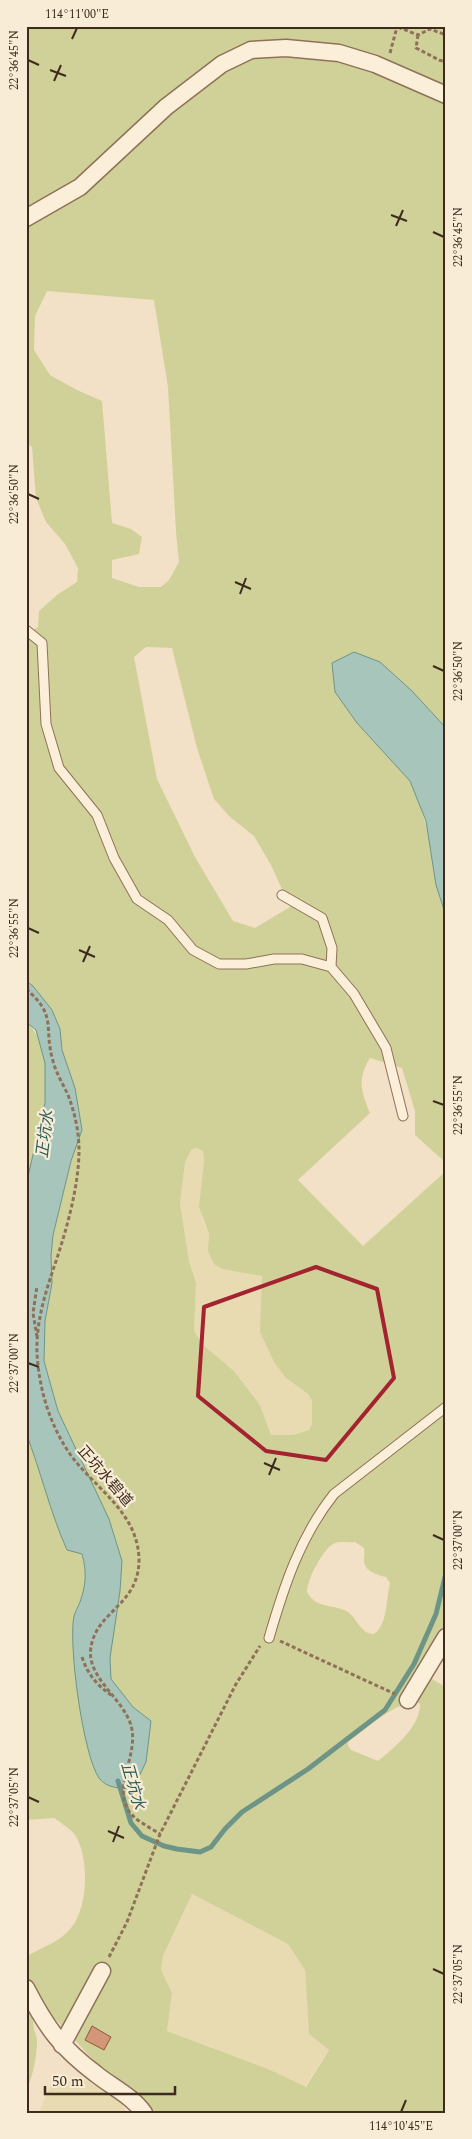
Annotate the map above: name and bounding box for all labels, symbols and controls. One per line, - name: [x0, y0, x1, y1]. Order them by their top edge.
- text: 114°11'00"E: [45, 5, 109, 24]
- text: 22°36'45"N: [5, 30, 24, 90]
- text: 22°36'45"N: [449, 207, 468, 267]
- text: 22°36'50"N: [5, 464, 24, 524]
- text: 22°36'50"N: [449, 641, 468, 701]
- text: 22°36'55"N: [5, 898, 24, 958]
- text: 22°36'55"N: [449, 1075, 468, 1135]
- water label: 正坑水: [30, 1108, 60, 1159]
- text: 22°37'00"N: [5, 1333, 24, 1393]
- street label: 正坑水碧道: [72, 1440, 138, 1512]
- text: 22°37'00"N: [449, 1510, 468, 1570]
- water label: 正坑水: [115, 1760, 151, 1813]
- text: 22°37'05"N: [5, 1767, 24, 1827]
- text: 22°37'05"N: [449, 1944, 468, 2004]
- scale bar: [45, 2064, 175, 2096]
- text: 50 m: [52, 2070, 84, 2093]
- text: 114°10'45"E: [369, 2117, 433, 2136]

